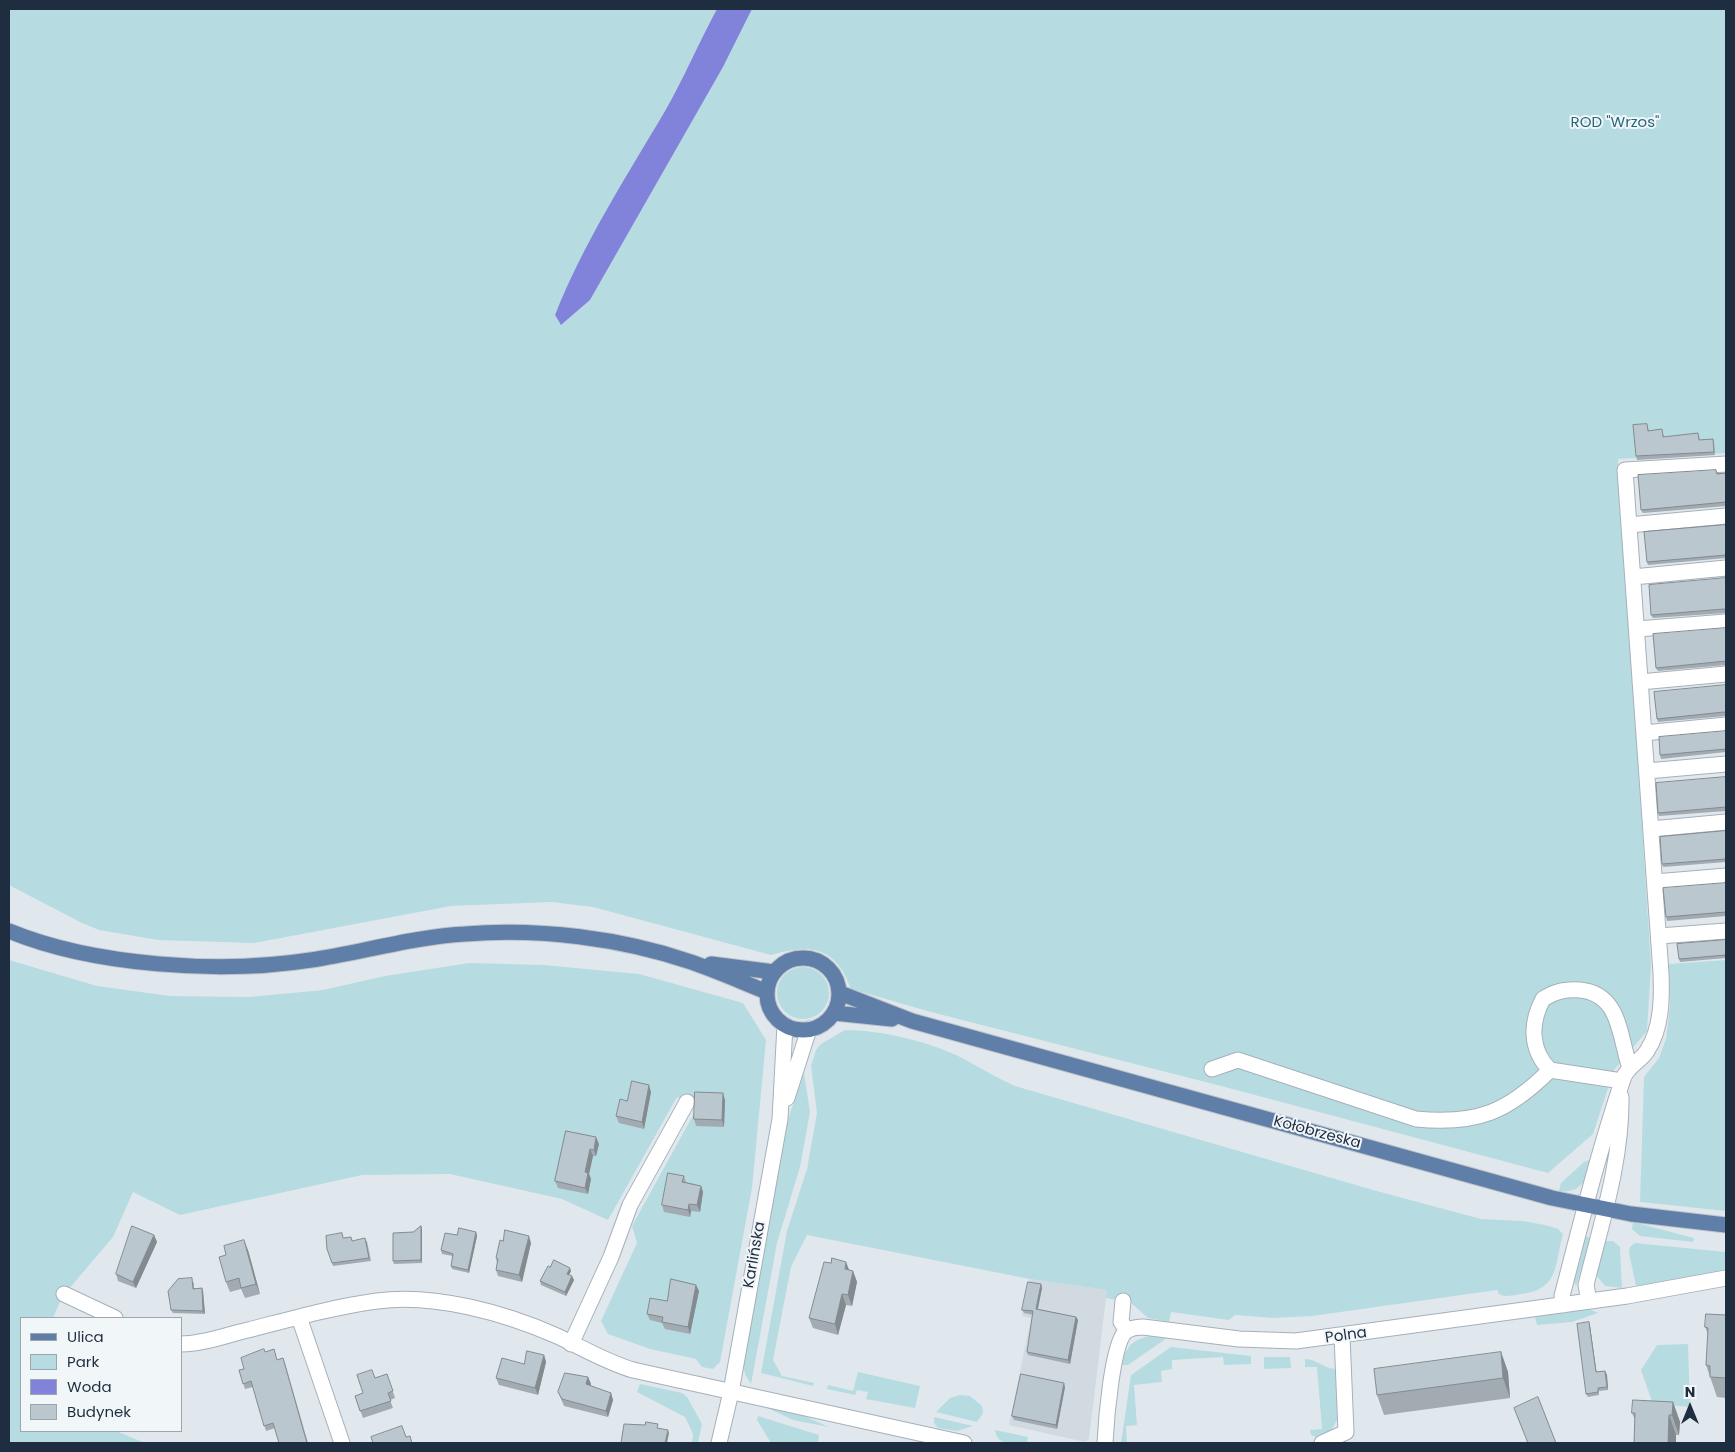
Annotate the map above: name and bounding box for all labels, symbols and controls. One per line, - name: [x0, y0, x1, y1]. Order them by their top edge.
- park label: ROD "Wrzos": [1571, 114, 1659, 132]
- street label: Kołobrzeska: [1271, 1113, 1363, 1153]
- street label: Karlińska: [740, 1220, 770, 1290]
- legend: [20, 1317, 182, 1432]
- street label: Polna: [1324, 1324, 1368, 1348]
- text: Ulica: [67, 1326, 104, 1347]
- text: Park: [67, 1351, 99, 1372]
- text: Woda: [67, 1376, 112, 1397]
- north arrow: [1665, 1382, 1715, 1432]
- text: N: [1685, 1382, 1695, 1402]
- text: Budynek: [67, 1401, 131, 1422]

